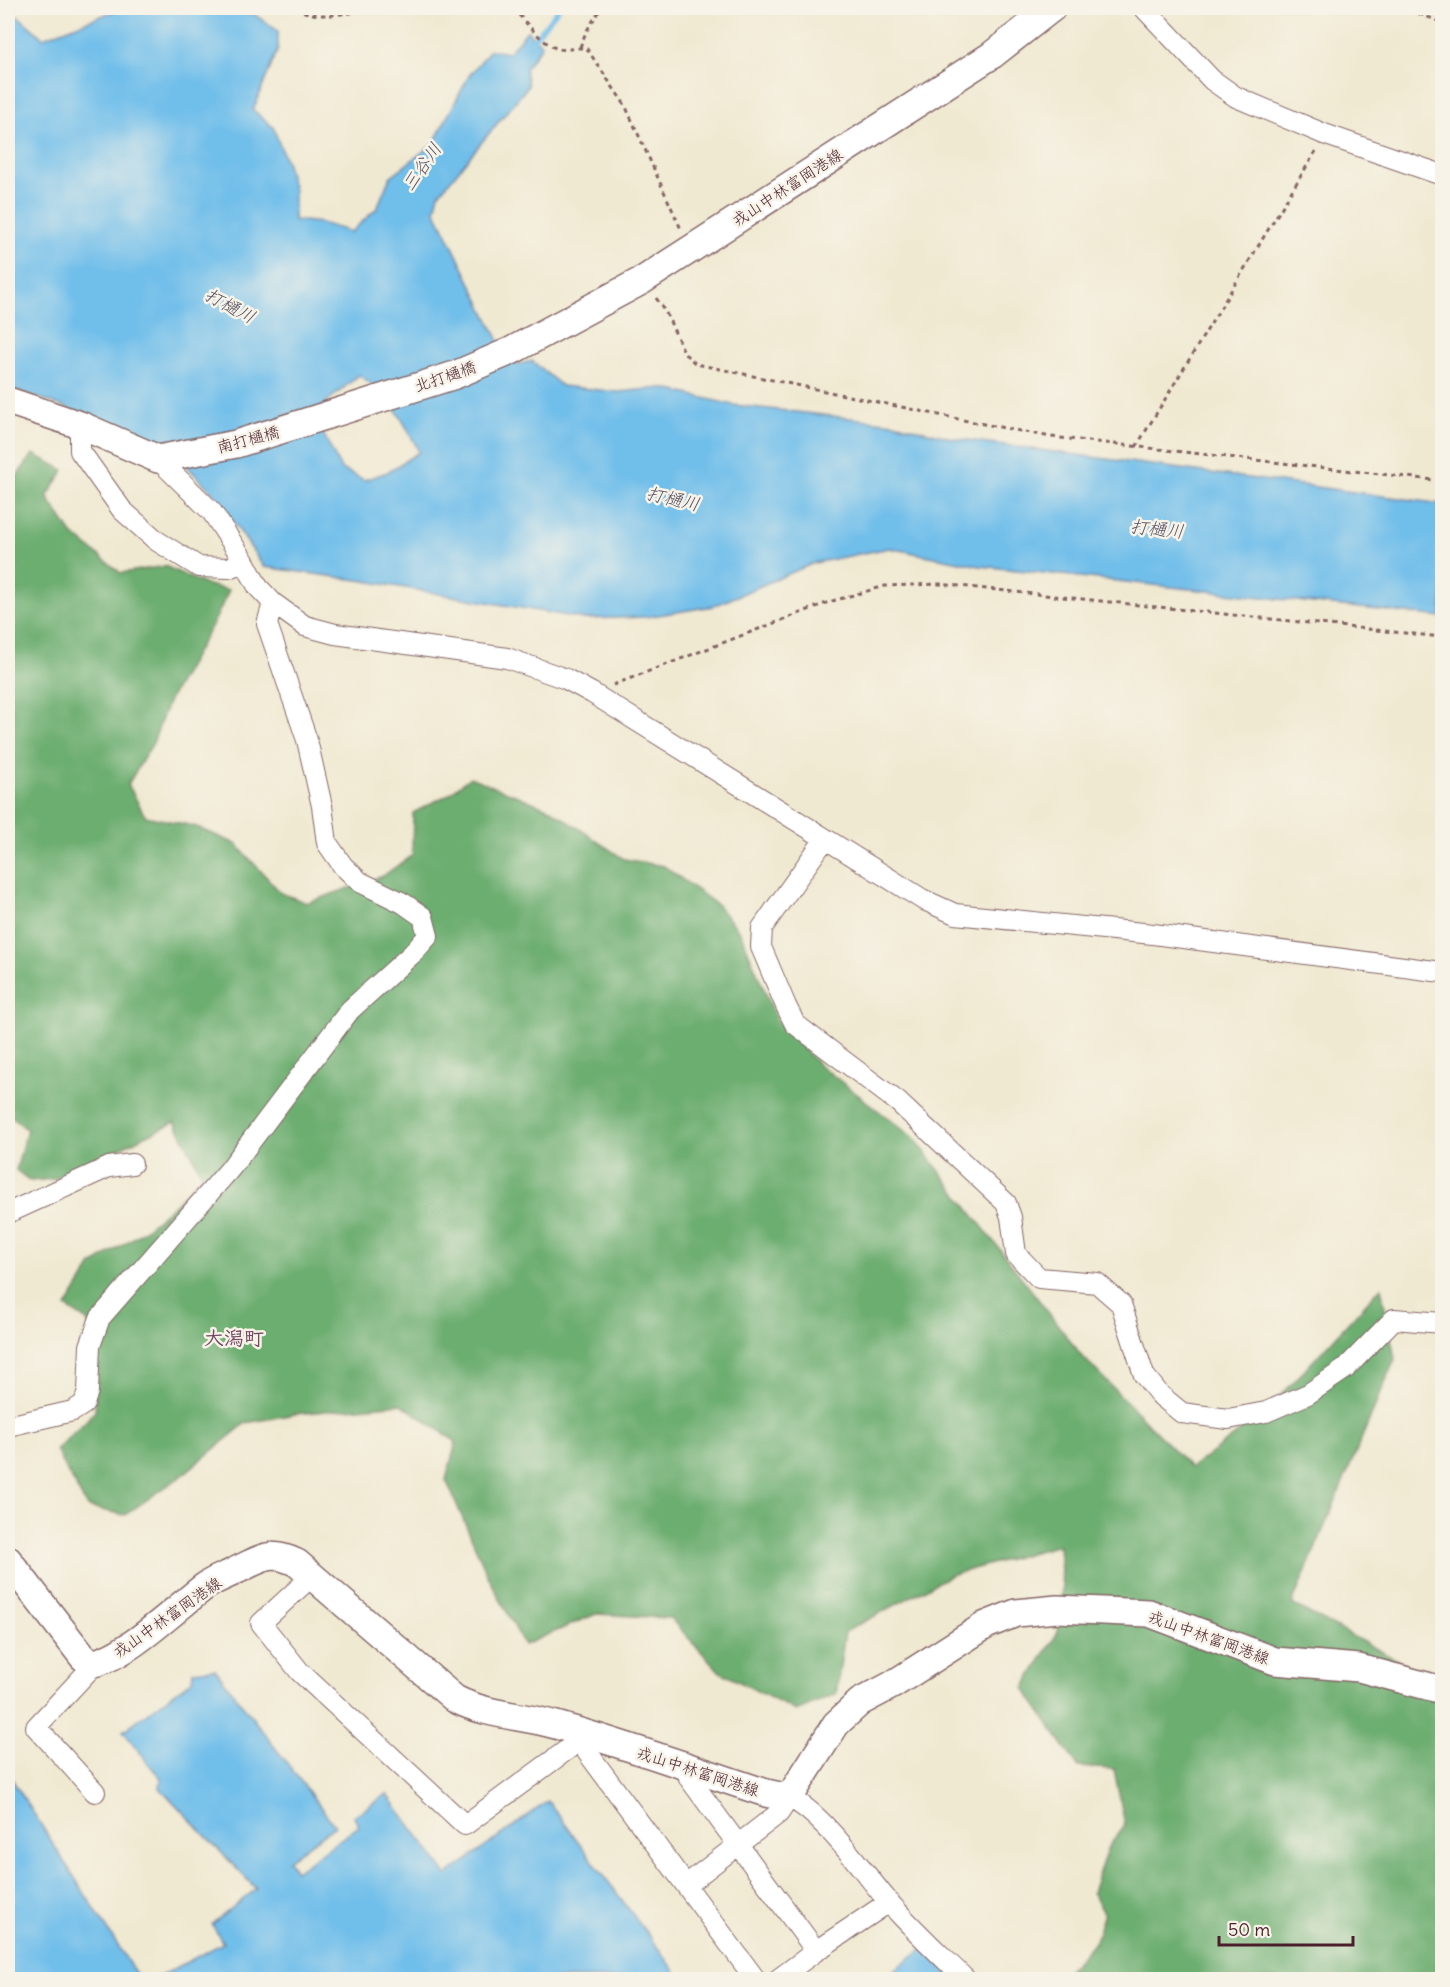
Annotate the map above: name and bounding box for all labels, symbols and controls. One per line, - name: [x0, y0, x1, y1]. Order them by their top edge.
- water label: 三谷川: [397, 138, 446, 195]
- street label: 戎山中林富岡港線: [728, 144, 846, 230]
- water label: 打樋川: [201, 283, 259, 328]
- street label: 北打樋橋: [411, 356, 479, 396]
- street label: 南打樋橋: [214, 421, 282, 457]
- water label: 打樋川: [644, 481, 702, 516]
- water label: 打樋川: [1129, 514, 1185, 543]
- district label: 大潟町: [204, 1325, 264, 1350]
- street label: 戎山中林富岡港線: [109, 1572, 225, 1662]
- street label: 戎山中林富岡港線: [1145, 1606, 1273, 1668]
- street label: 戎山中林富岡港線: [634, 1742, 762, 1800]
- scale bar: [1219, 1909, 1352, 1947]
- text: 50 m: [1228, 1918, 1270, 1941]

